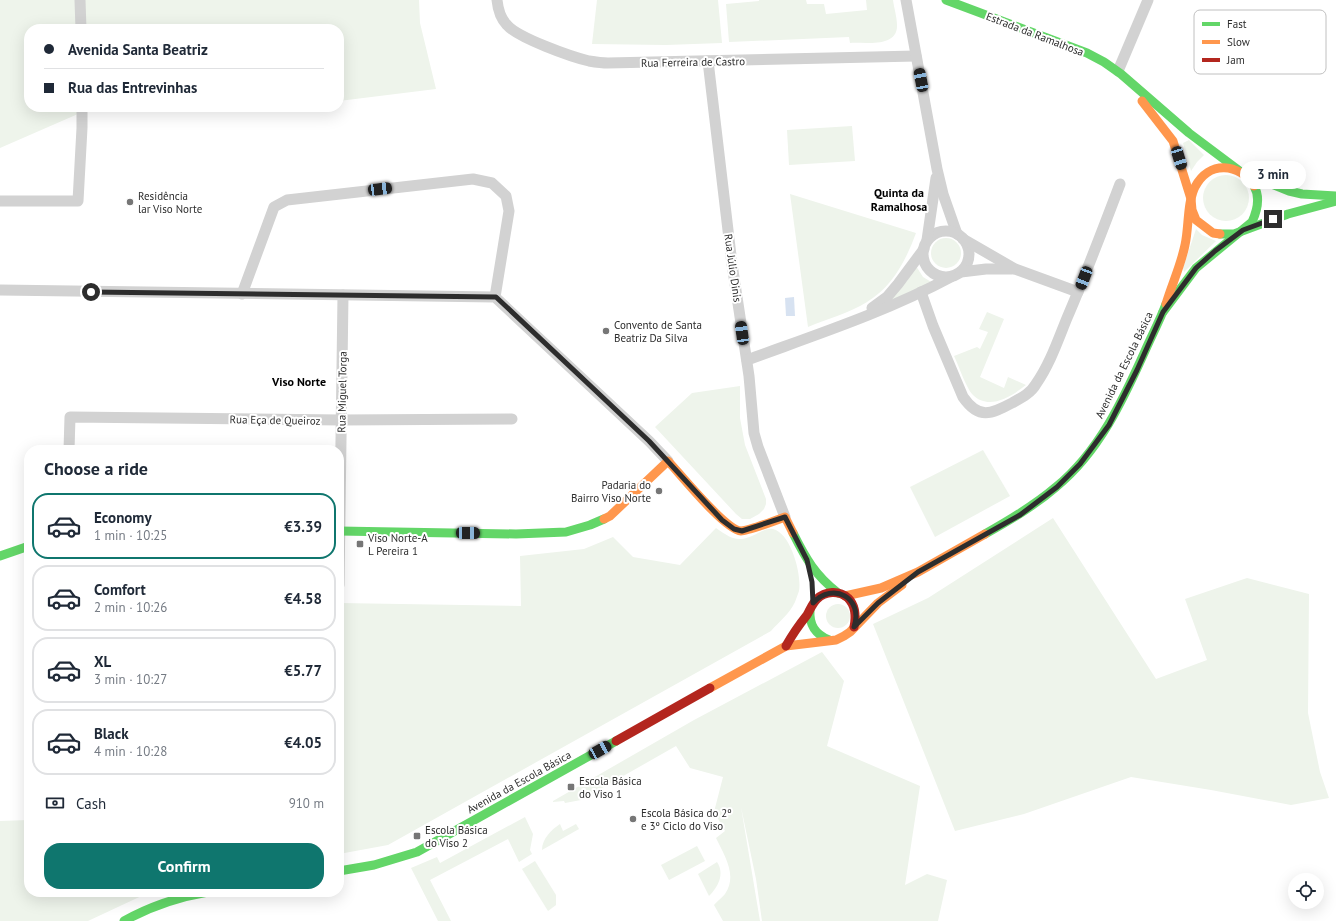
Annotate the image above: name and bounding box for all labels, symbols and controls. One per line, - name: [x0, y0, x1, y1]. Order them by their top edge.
- street label: Estrada da Ramalhosa: [984, 9, 1086, 59]
- legend: [1194, 10, 1326, 74]
- text: Fast: [1227, 17, 1247, 31]
- text: Slow: [1227, 35, 1250, 49]
- text: Avenida Santa Beatriz: [68, 40, 208, 59]
- text: Jam: [1226, 53, 1245, 67]
- street label: Rua Ferreira de Castro: [641, 54, 745, 70]
- car: [913, 67, 929, 93]
- text: Rua das Entrevinhas: [68, 78, 197, 97]
- car: [1170, 145, 1188, 171]
- callout: 3 min: [1240, 161, 1306, 189]
- text: 3 min: [1257, 166, 1289, 183]
- car: [367, 182, 393, 196]
- district label: Quinta da Ramalhosa: [871, 185, 927, 214]
- place label: Residência lar Viso Norte: [138, 189, 203, 216]
- marker: Residência lar Viso Norte: [125, 197, 135, 207]
- route end: [1264, 210, 1282, 228]
- street label: Rua Júlio Dinis: [721, 233, 745, 303]
- car: [1074, 265, 1094, 291]
- route start: [82, 283, 100, 301]
- street label: Avenida da Escola Básica: [1092, 309, 1156, 421]
- place label: Convento de Santa Beatriz Da Silva: [614, 318, 702, 345]
- car: [734, 320, 750, 346]
- marker: Convento de Santa Beatriz Da Silva: [601, 326, 611, 336]
- street label: Rua Miguel Torga: [334, 351, 350, 433]
- district label: Viso Norte: [271, 374, 326, 389]
- street label: Rua Eça de Queiroz: [229, 412, 321, 428]
- text: Choose a ride: [44, 457, 148, 480]
- place label: Padaria do Bairro Viso Norte: [571, 478, 651, 505]
- marker: Padaria do Bairro Viso Norte: [654, 486, 664, 496]
- icon: car: [46, 508, 82, 544]
- text: Economy: [94, 508, 152, 527]
- text: €3.39: [284, 517, 322, 536]
- text: 1 min · 10:25: [94, 527, 167, 544]
- car: [456, 527, 480, 539]
- place label: Viso Norte-A L Pereira 1: [367, 531, 428, 558]
- marker: Viso Norte-A L Pereira 1: [355, 539, 365, 549]
- icon: car: [46, 580, 82, 616]
- text: Comfort: [94, 580, 146, 599]
- text: €4.58: [284, 589, 322, 608]
- text: 2 min · 10:26: [94, 599, 167, 616]
- icon: car: [46, 652, 82, 688]
- text: XL: [94, 652, 111, 671]
- text: €5.77: [284, 661, 322, 680]
- text: 3 min · 10:27: [94, 671, 167, 688]
- icon: car: [46, 724, 82, 760]
- text: Black: [94, 724, 129, 743]
- text: €4.05: [284, 733, 322, 752]
- car: [587, 739, 613, 761]
- text: 4 min · 10:28: [94, 743, 167, 760]
- street label: Avenida da Escola Básica: [464, 748, 574, 816]
- place label: Escola Básica do Viso 1: [579, 774, 642, 801]
- marker: Escola Básica do Viso 1: [566, 782, 576, 792]
- icon: cash: [44, 792, 66, 814]
- text: Cash: [76, 794, 106, 813]
- text: 910 m: [289, 795, 324, 812]
- place label: Escola Básica do 2º e 3º Ciclo do Viso: [641, 806, 732, 833]
- marker: Escola Básica do 2º e 3º Ciclo do Viso: [628, 814, 638, 824]
- place label: Escola Básica do Viso 2: [425, 823, 488, 850]
- marker: Escola Básica do Viso 2: [412, 831, 422, 841]
- button: Confirm: [44, 843, 324, 889]
- map controls: [1288, 873, 1324, 909]
- button: locate: [1288, 873, 1324, 909]

